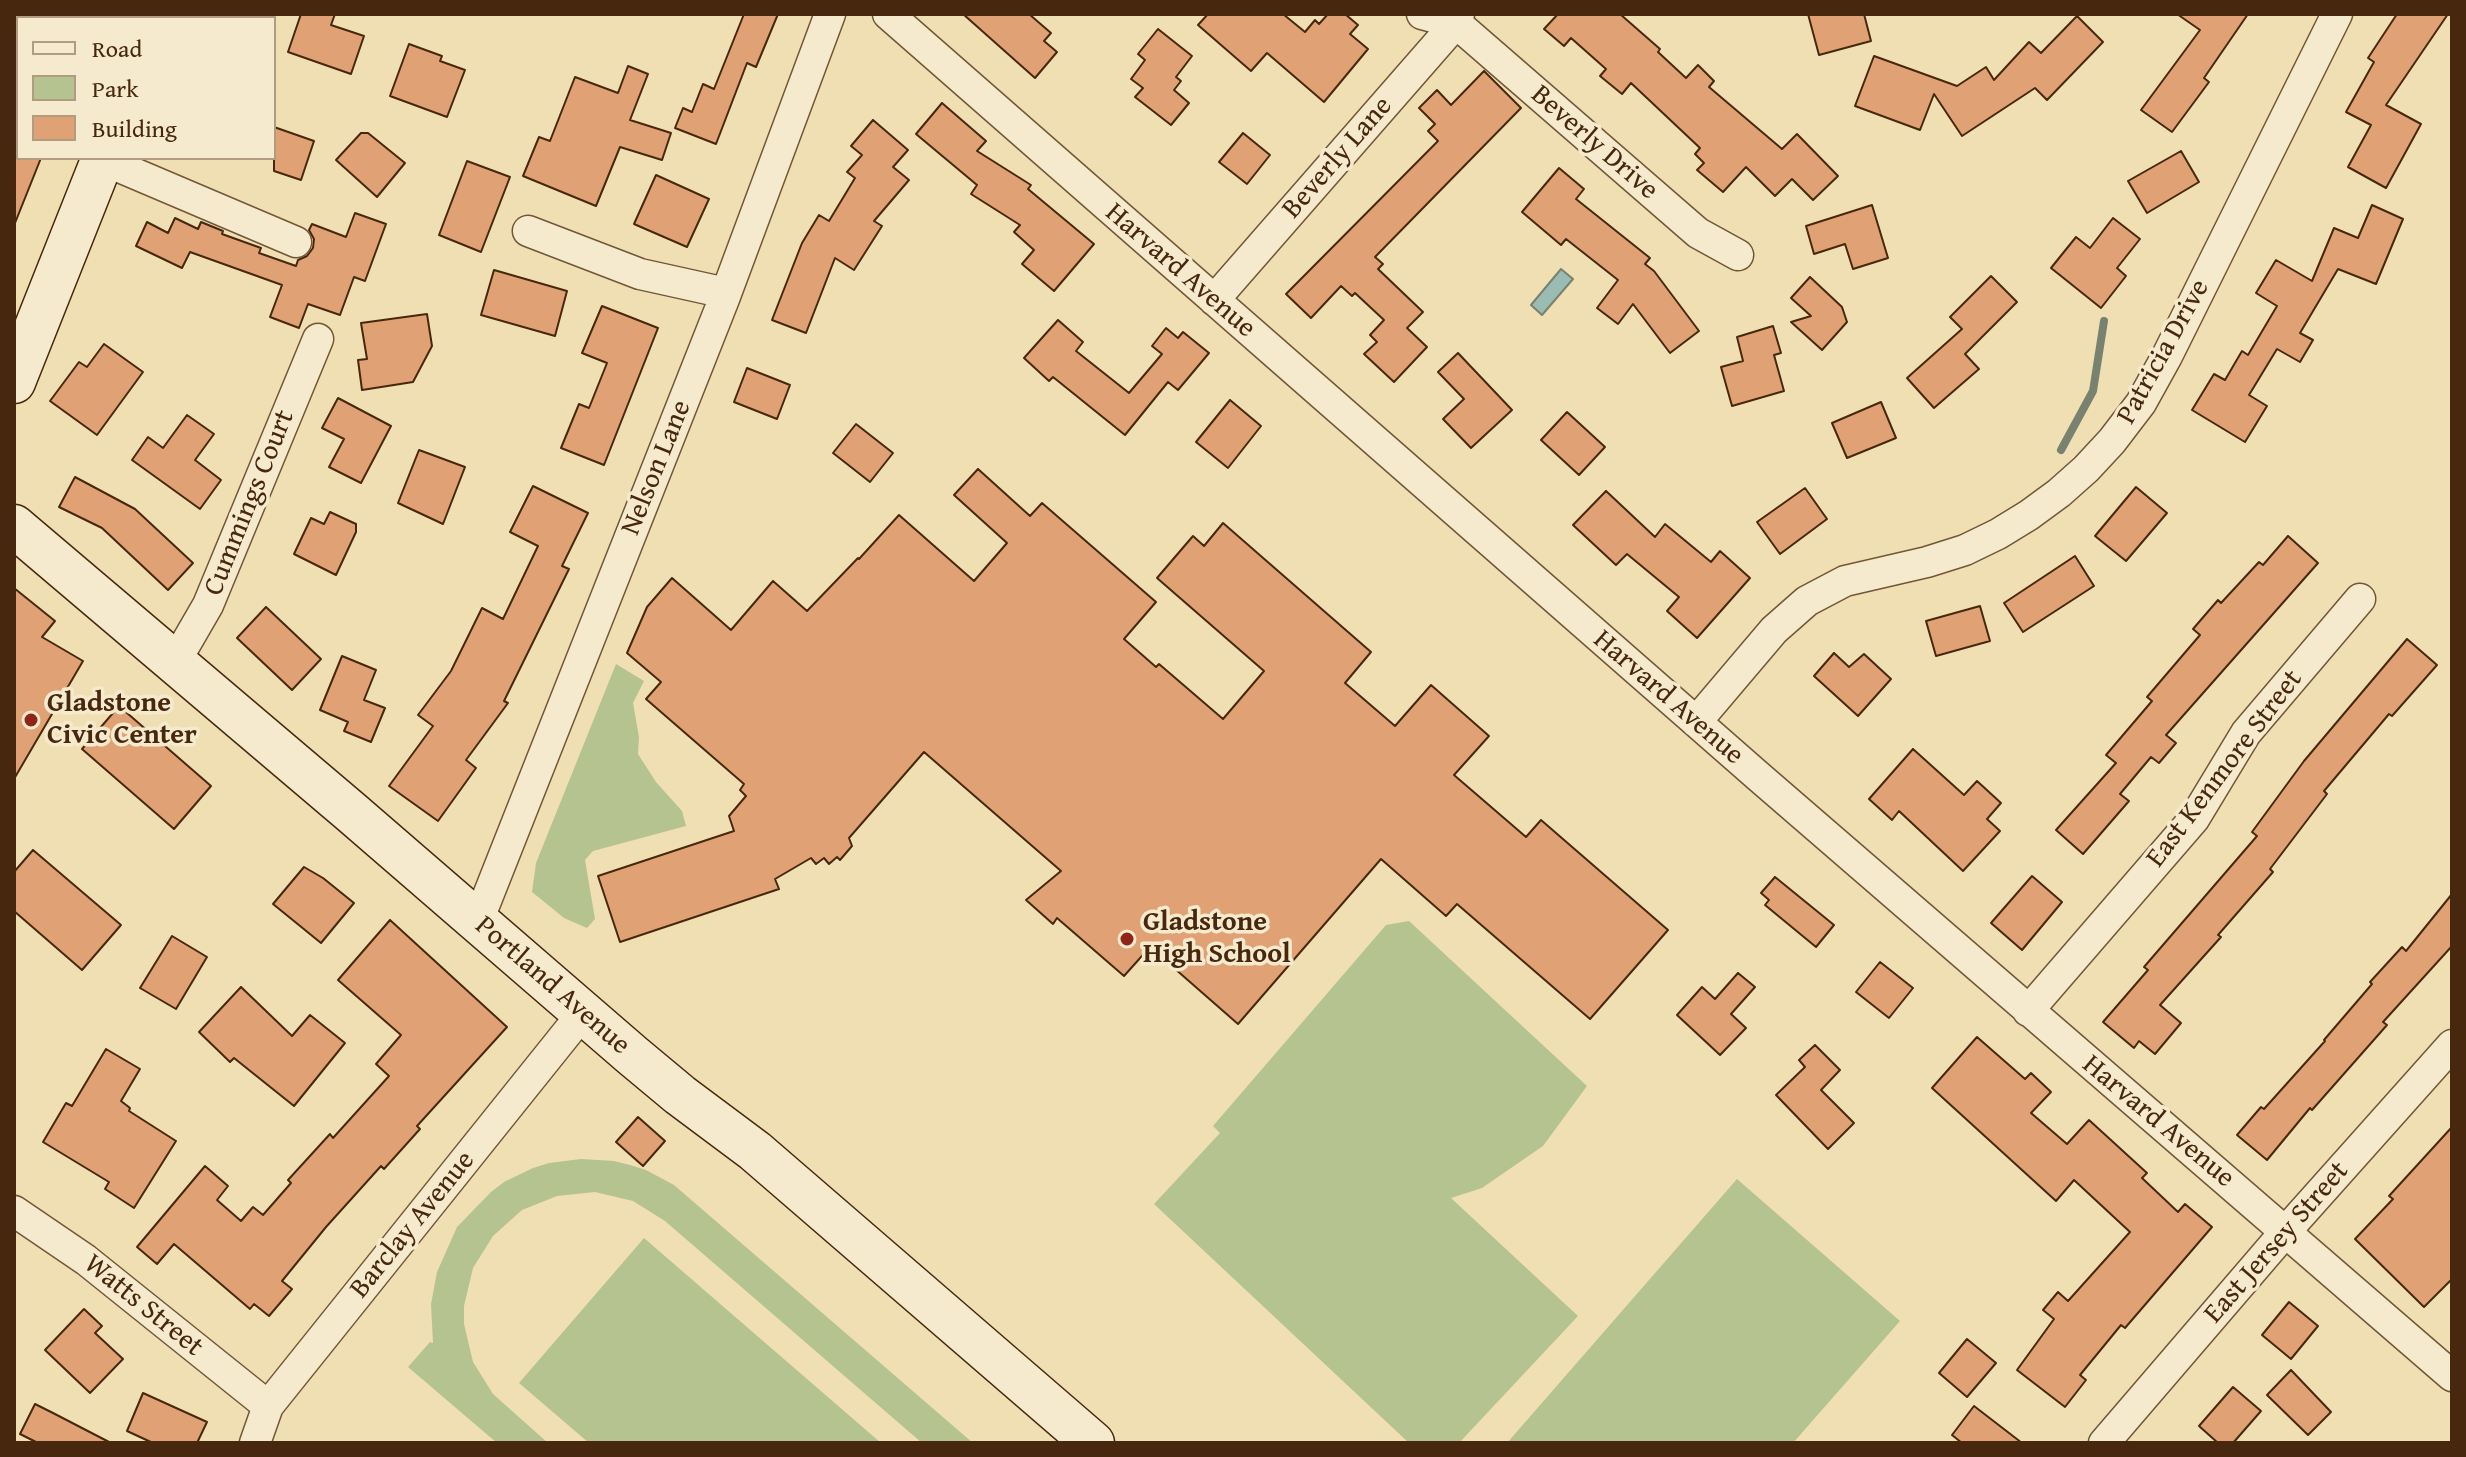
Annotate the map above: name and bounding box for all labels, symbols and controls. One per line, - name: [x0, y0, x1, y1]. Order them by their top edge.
- legend: [16, 16, 276, 160]
- text: Road: [92, 31, 142, 66]
- text: Park: [92, 71, 138, 106]
- street label: Beverly Drive: [1523, 79, 1665, 207]
- street label: Beverly Lane: [1276, 90, 1400, 226]
- text: Building: [92, 111, 177, 146]
- street label: Harvard Avenue: [1098, 197, 1262, 345]
- street label: Patricia Drive: [2111, 274, 2217, 430]
- street label: Nelson Lane: [615, 396, 699, 540]
- street label: Cummings Court: [198, 405, 302, 601]
- street label: Harvard Avenue: [1586, 624, 1750, 772]
- street label: East Kenmore Street: [2140, 664, 2310, 874]
- place label: Gladstone Civic Center: [47, 687, 197, 753]
- marker: Gladstone Civic Center: [22, 711, 40, 729]
- place label: Gladstone High School: [1143, 906, 1291, 972]
- street label: Portland Avenue: [467, 909, 637, 1063]
- marker: Gladstone High School: [1118, 930, 1136, 948]
- street label: Harvard Avenue: [2075, 1049, 2241, 1195]
- street label: Barclay Avenue: [343, 1145, 483, 1305]
- street label: East Jersey Street: [2198, 1155, 2356, 1331]
- street label: Watts Street: [77, 1248, 209, 1364]

